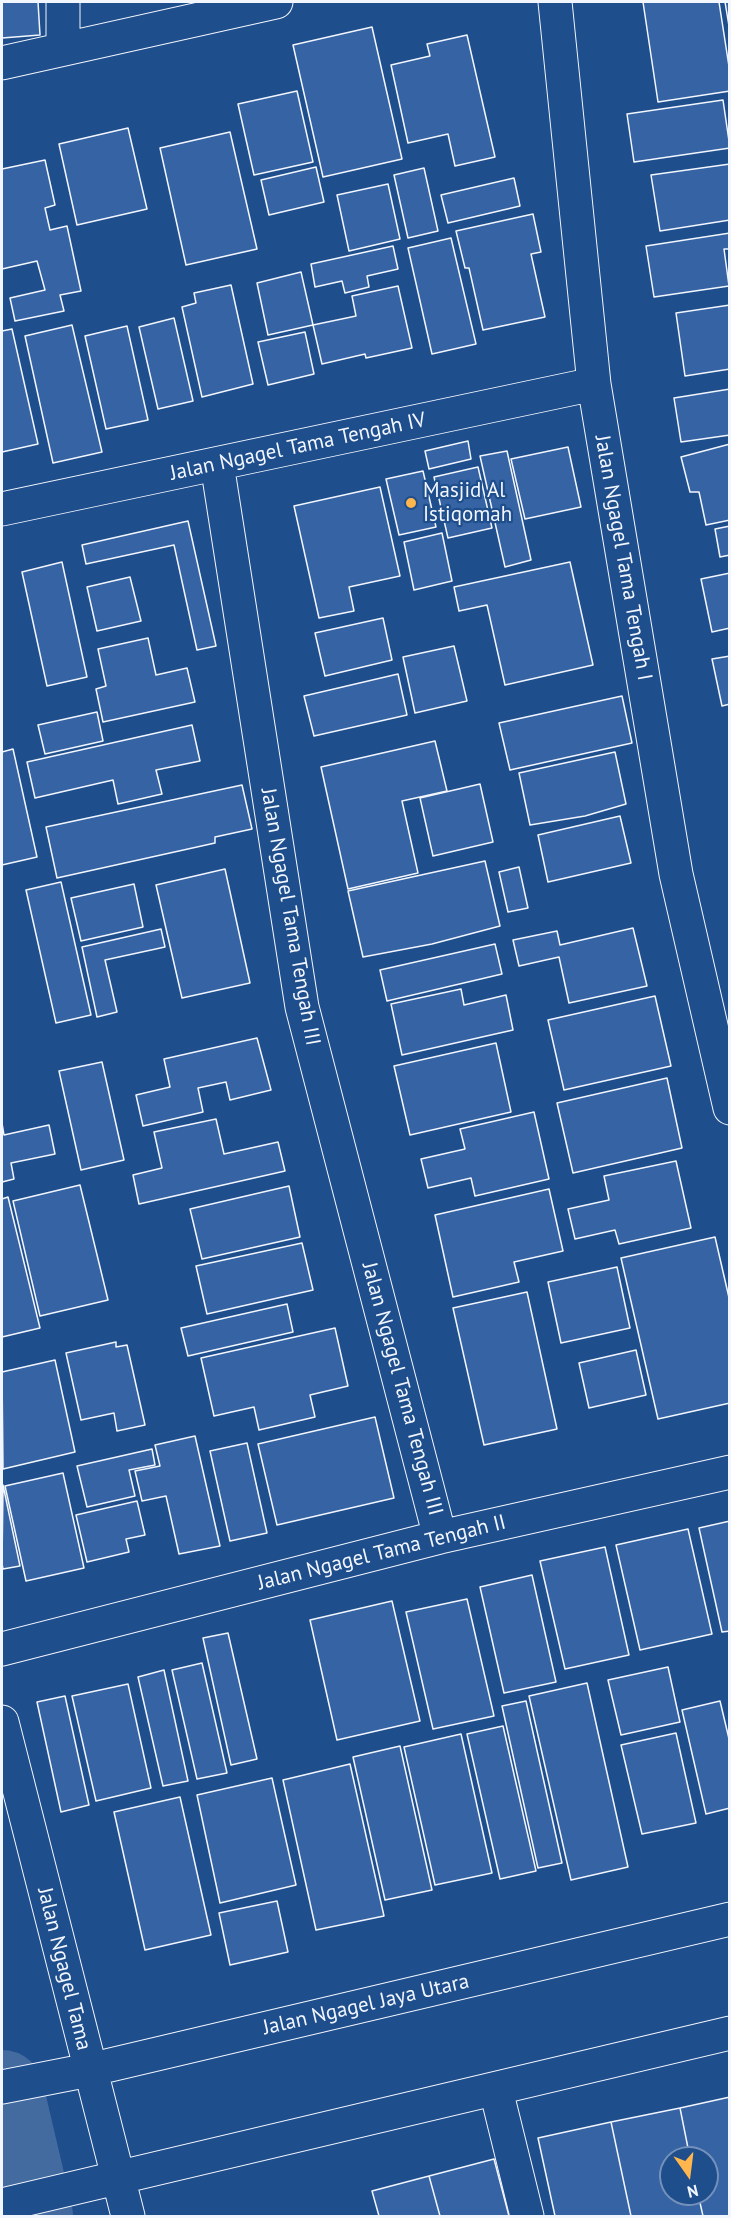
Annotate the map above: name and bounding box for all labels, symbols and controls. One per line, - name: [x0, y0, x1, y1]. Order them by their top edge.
- street label: Jalan Ngagel Tama Tengah IV: [168, 408, 428, 486]
- street label: Jalan Ngagel Tama Tengah I: [589, 433, 657, 683]
- place label: Masjid Al Istiqomah: [423, 478, 512, 528]
- marker: Masjid Al Istiqomah: [404, 496, 418, 510]
- street label: Jalan Ngagel Tama Tengah III: [255, 786, 325, 1048]
- street label: Jalan Ngagel Tama Tengah III: [356, 1260, 448, 1518]
- street label: Jalan Ngagel Tama Tengah II: [255, 1510, 509, 1596]
- street label: Jalan Ngagel Tama: [32, 1885, 96, 2053]
- street label: Jalan Ngagel Jaya Utara: [260, 1969, 472, 2041]
- north arrow: [659, 2146, 719, 2206]
- text: N: [685, 2181, 700, 2202]

